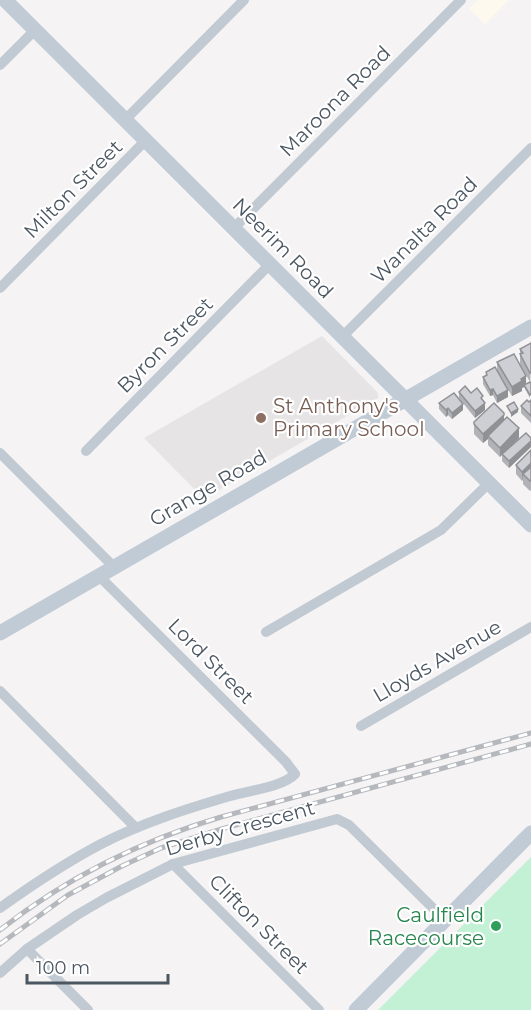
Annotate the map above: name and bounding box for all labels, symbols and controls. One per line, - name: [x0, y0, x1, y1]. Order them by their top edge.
- street label: Maroona Road: [275, 41, 395, 161]
- street label: Milton Street: [19, 135, 127, 243]
- street label: Wanalta Road: [366, 172, 482, 288]
- street label: Neerim Road: [228, 193, 338, 303]
- street label: Byron Street: [112, 292, 218, 398]
- place label: St Anthony's Primary School: [273, 394, 425, 441]
- marker: St Anthony's Primary School: [254, 411, 268, 425]
- street label: Grange Road: [145, 445, 271, 531]
- street label: Lord Street: [163, 613, 259, 709]
- street label: Lloyds Avenue: [369, 615, 505, 707]
- street label: Derby Crescent: [162, 795, 318, 861]
- street label: Clifton Street: [204, 869, 314, 979]
- place label: Caulfield Racecourse: [368, 903, 484, 950]
- marker: Caulfield Racecourse: [489, 919, 503, 933]
- scale bar: [27, 947, 168, 985]
- text: 100 m: [36, 957, 90, 979]

